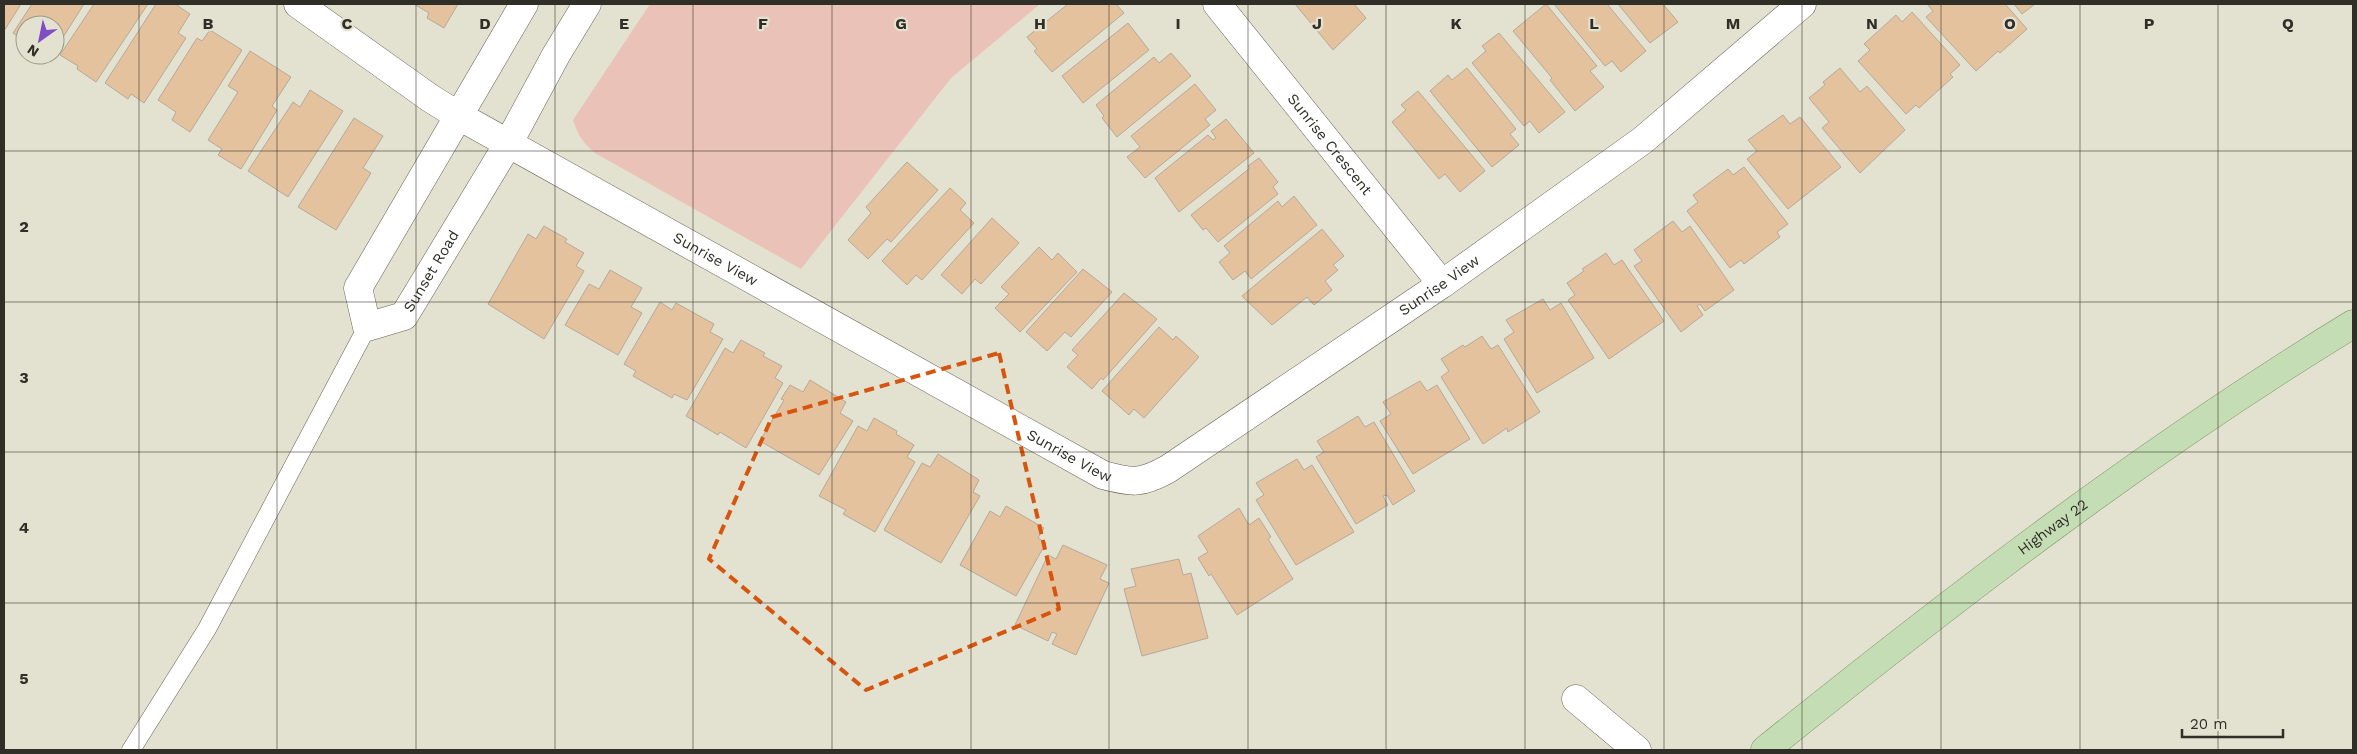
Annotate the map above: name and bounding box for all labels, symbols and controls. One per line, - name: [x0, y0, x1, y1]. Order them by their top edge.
- text: B: [203, 14, 214, 33]
- text: C: [342, 14, 353, 33]
- text: D: [479, 14, 491, 33]
- text: E: [619, 14, 629, 33]
- text: F: [758, 14, 768, 33]
- text: G: [895, 14, 907, 33]
- text: H: [1034, 14, 1046, 33]
- text: I: [1175, 14, 1181, 33]
- text: J: [1312, 14, 1322, 33]
- text: K: [1450, 14, 1462, 33]
- text: L: [1589, 14, 1599, 33]
- text: M: [1726, 14, 1740, 33]
- text: N: [1866, 14, 1878, 33]
- text: O: [2004, 14, 2016, 33]
- text: P: [2144, 14, 2155, 33]
- text: Q: [2282, 14, 2294, 33]
- north arrow: [15, 15, 65, 65]
- text: N: [24, 41, 42, 60]
- street label: Sunrise Crescent: [1284, 90, 1376, 199]
- text: 2: [19, 217, 29, 236]
- street label: Sunset Road: [399, 227, 463, 315]
- street label: Sunrise View: [670, 228, 762, 290]
- street label: Sunrise View: [1395, 251, 1483, 320]
- text: 3: [19, 368, 29, 387]
- street label: Sunrise View: [1024, 425, 1114, 486]
- street label: Highway 22: [2014, 495, 2091, 559]
- text: 4: [19, 518, 29, 537]
- text: 5: [19, 669, 29, 688]
- scale bar: [2182, 706, 2283, 738]
- text: 20 m: [2190, 715, 2228, 733]

